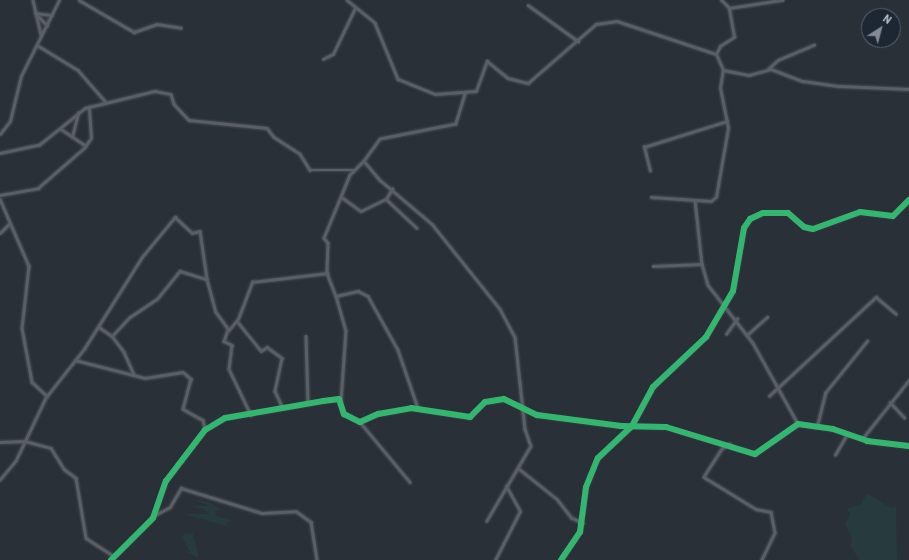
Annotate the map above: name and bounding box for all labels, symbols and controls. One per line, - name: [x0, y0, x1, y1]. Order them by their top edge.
- north arrow: [861, 8, 901, 48]
- text: N: [881, 11, 895, 26]

